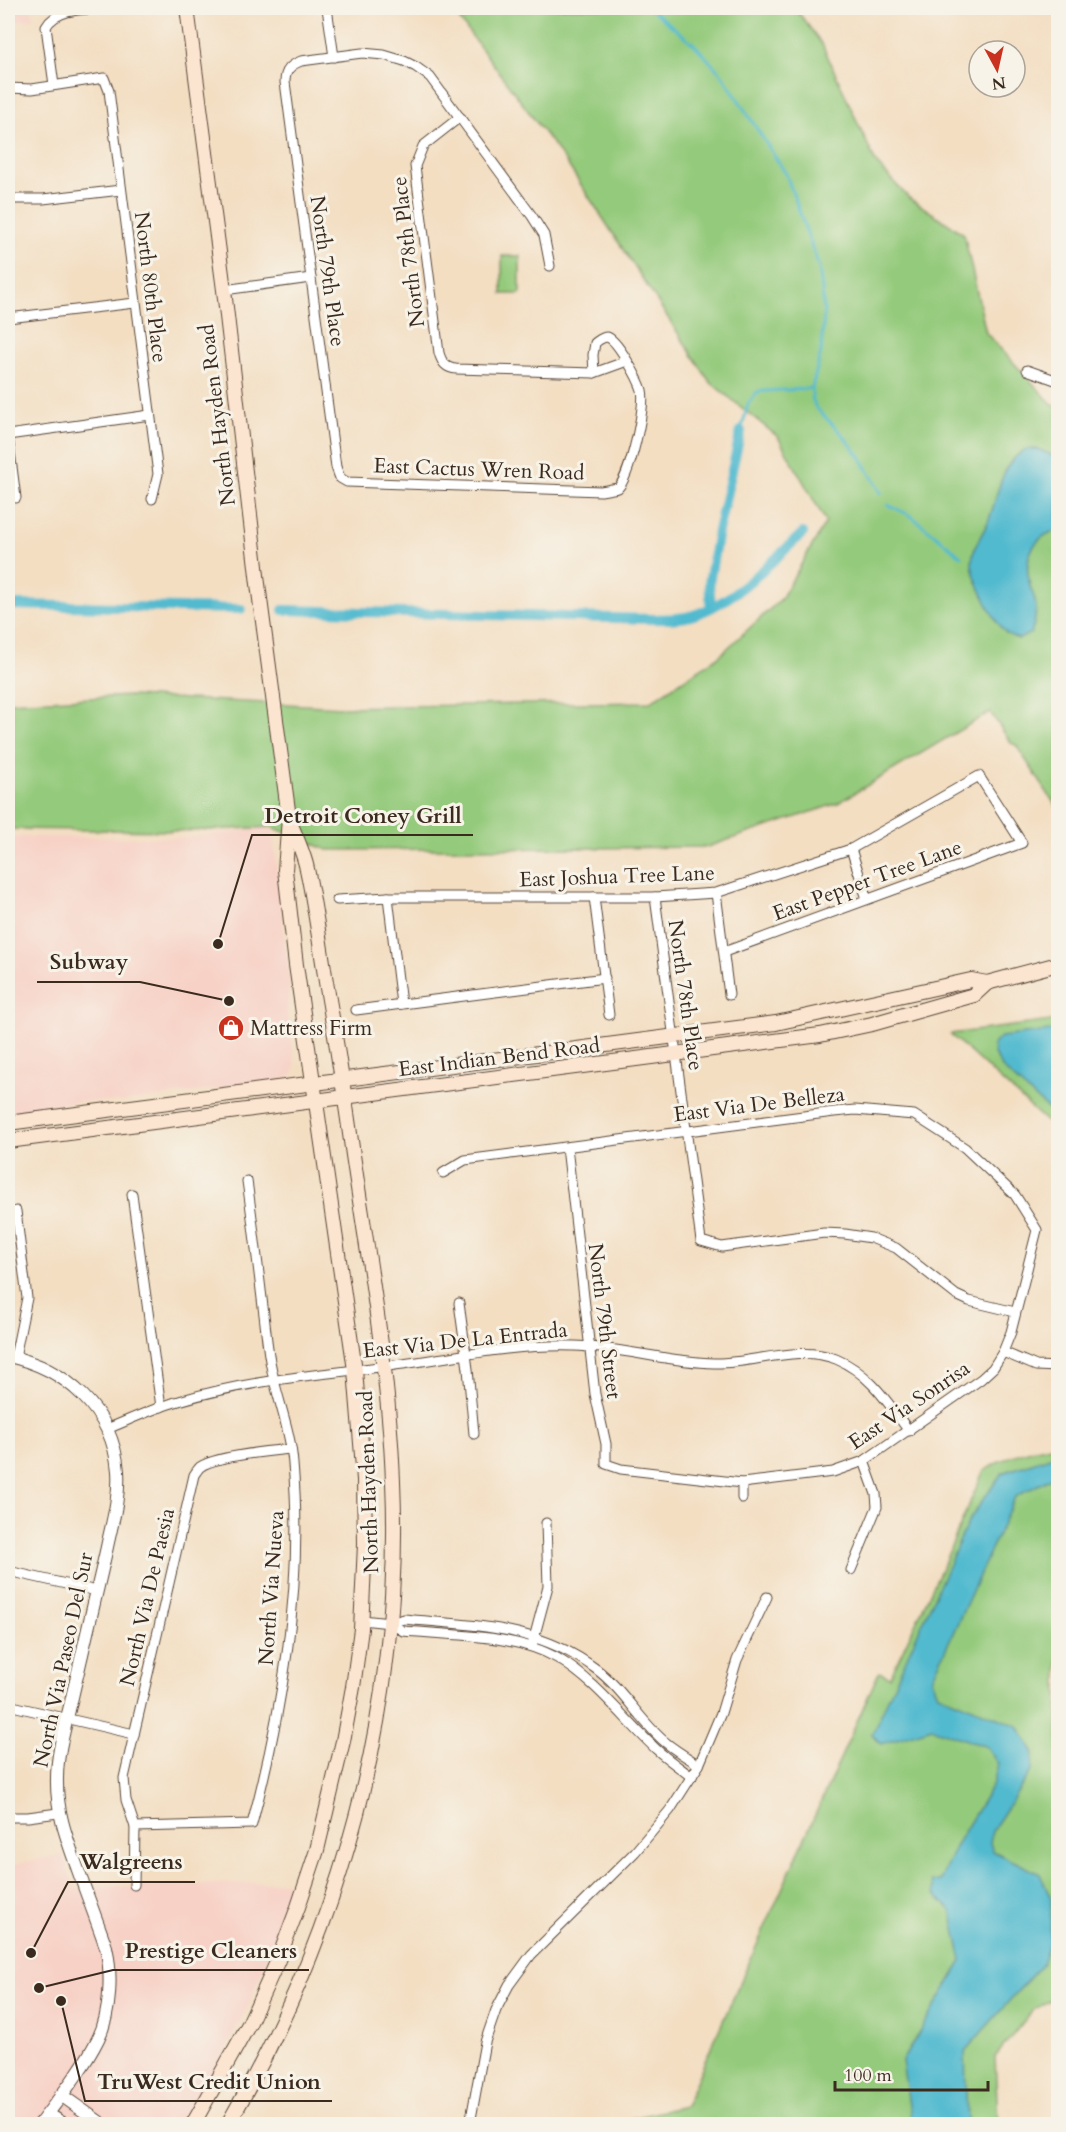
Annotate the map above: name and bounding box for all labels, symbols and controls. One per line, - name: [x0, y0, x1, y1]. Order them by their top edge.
- north arrow: [967, 39, 1027, 99]
- text: N: [990, 71, 1007, 95]
- street label: North 78th Place: [385, 175, 432, 329]
- street label: North 79th Place: [303, 194, 352, 348]
- street label: North 80th Place: [127, 210, 174, 364]
- street label: North Hayden Road: [192, 322, 243, 507]
- street label: East Cactus Wren Road: [373, 451, 585, 488]
- callout: Detroit Coney Grill: [252, 795, 473, 835]
- text: Detroit Coney Grill: [264, 801, 462, 831]
- street label: East Pepper Tree Lane: [768, 833, 966, 928]
- street label: East Joshua Tree Lane: [519, 859, 715, 894]
- street label: North 78th Place: [661, 918, 710, 1072]
- callout: Subway: [37, 942, 140, 982]
- text: Subway: [50, 947, 129, 977]
- shop icon: Mattress Firm: [216, 1013, 246, 1043]
- place label: Mattress Firm: [250, 1014, 373, 1043]
- street label: East Indian Bend Road: [397, 1031, 602, 1084]
- street label: East Via De Belleza: [672, 1080, 846, 1129]
- street label: North 79th Street: [581, 1242, 628, 1401]
- street label: East Via De La Entrada: [361, 1315, 569, 1366]
- street label: East Via Sonrisa: [843, 1354, 976, 1457]
- street label: North Hayden Road: [351, 1390, 386, 1574]
- street label: North Via De Paesia: [113, 1505, 182, 1689]
- street label: North Via Nueva: [252, 1509, 291, 1667]
- street label: North Via Paseo Del Sur: [27, 1550, 101, 1770]
- callout: Walgreens: [68, 1842, 195, 1882]
- text: Walgreens: [78, 1847, 183, 1877]
- callout: Prestige Cleaners: [113, 1930, 309, 1970]
- text: Prestige Cleaners: [125, 1936, 297, 1966]
- scale bar: [835, 2054, 988, 2092]
- callout: TruWest Credit Union: [85, 2061, 332, 2101]
- text: 100 m: [844, 2063, 892, 2088]
- text: TruWest Credit Union: [97, 2067, 321, 2097]

